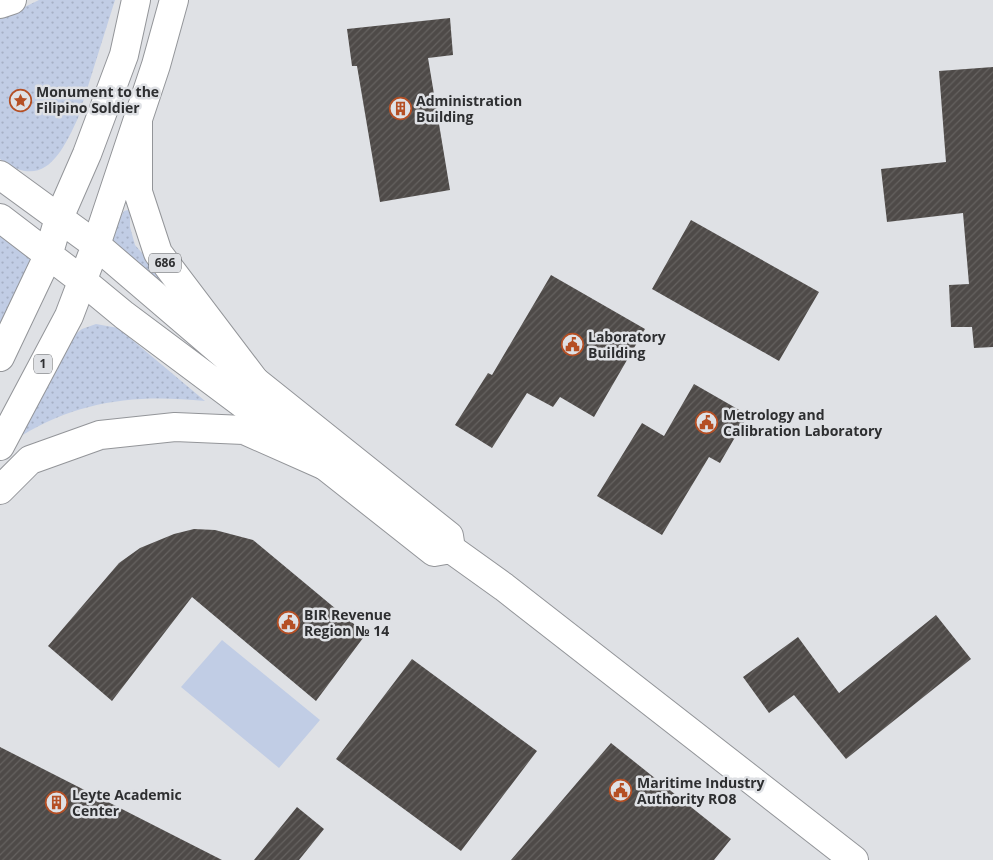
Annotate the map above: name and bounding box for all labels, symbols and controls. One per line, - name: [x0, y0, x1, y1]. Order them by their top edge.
- place label: Monument to the Filipino Soldier: [36, 82, 159, 117]
- place icon: Monument to the Filipino Soldier: [8, 88, 32, 112]
- place label: Administration Building: [416, 91, 522, 126]
- building icon: Administration Building: [388, 97, 412, 121]
- road number: 686: [149, 254, 181, 272]
- place label: Laboratory Building: [588, 327, 666, 362]
- public building icon: Laboratory Building: [560, 333, 584, 357]
- road number: 1: [34, 354, 52, 374]
- place label: Metrology and Calibration Laboratory: [723, 405, 882, 440]
- public building icon: Metrology and Calibration Laboratory: [695, 411, 719, 435]
- place label: BIR Revenue Region № 14: [304, 605, 391, 640]
- public building icon: BIR Revenue Region № 14: [276, 611, 300, 635]
- place label: Maritime Industry Authority RO8: [637, 773, 765, 808]
- public building icon: Maritime Industry Authority RO8: [609, 779, 633, 803]
- place label: Leyte Academic Center: [72, 785, 182, 820]
- building icon: Leyte Academic Center: [44, 791, 68, 815]

